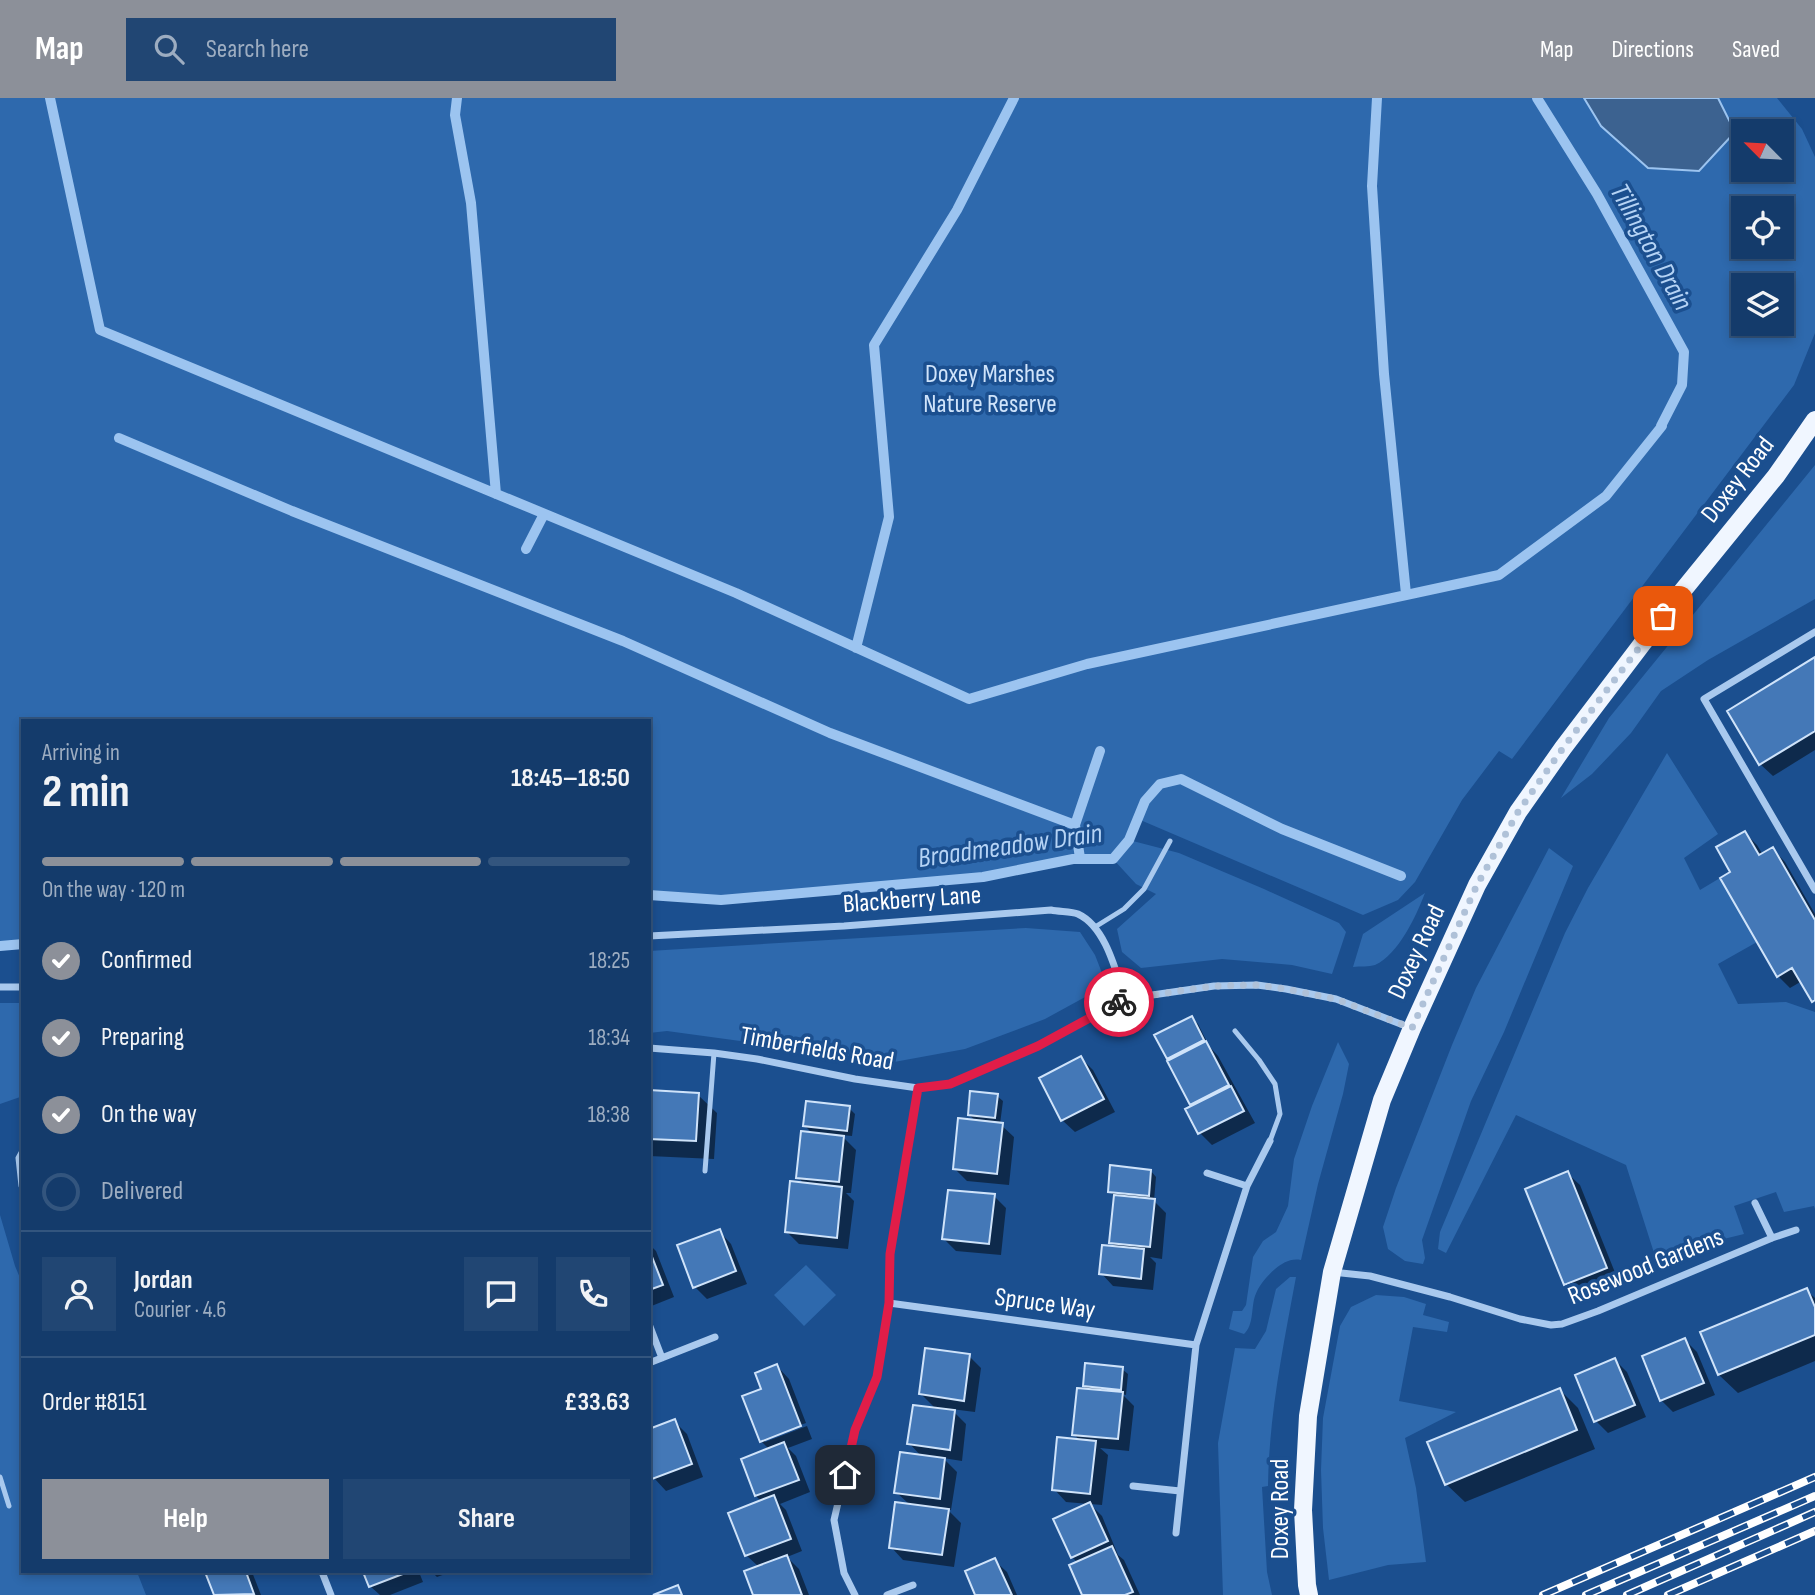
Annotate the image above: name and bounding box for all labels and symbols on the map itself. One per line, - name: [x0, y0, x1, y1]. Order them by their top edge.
- north arrow: [1731, 119, 1794, 182]
- water label: Tillington Drain: [1603, 178, 1700, 316]
- park label: Doxey Marshes Nature Reserve: [923, 359, 1057, 420]
- street label: Doxey Road: [1695, 431, 1781, 529]
- pin: [1633, 586, 1693, 646]
- water label: Broadmeadow Drain: [916, 817, 1104, 875]
- street label: Blackberry Lane: [842, 880, 982, 920]
- street label: Doxey Road: [1382, 900, 1452, 1004]
- courier: [1084, 967, 1154, 1037]
- street label: Timberfields Road: [738, 1020, 896, 1078]
- street label: Rosewood Gardens: [1564, 1222, 1728, 1312]
- street label: Spruce Way: [993, 1282, 1097, 1326]
- pin: [815, 1445, 875, 1505]
- street label: Doxey Road: [1265, 1459, 1296, 1559]

